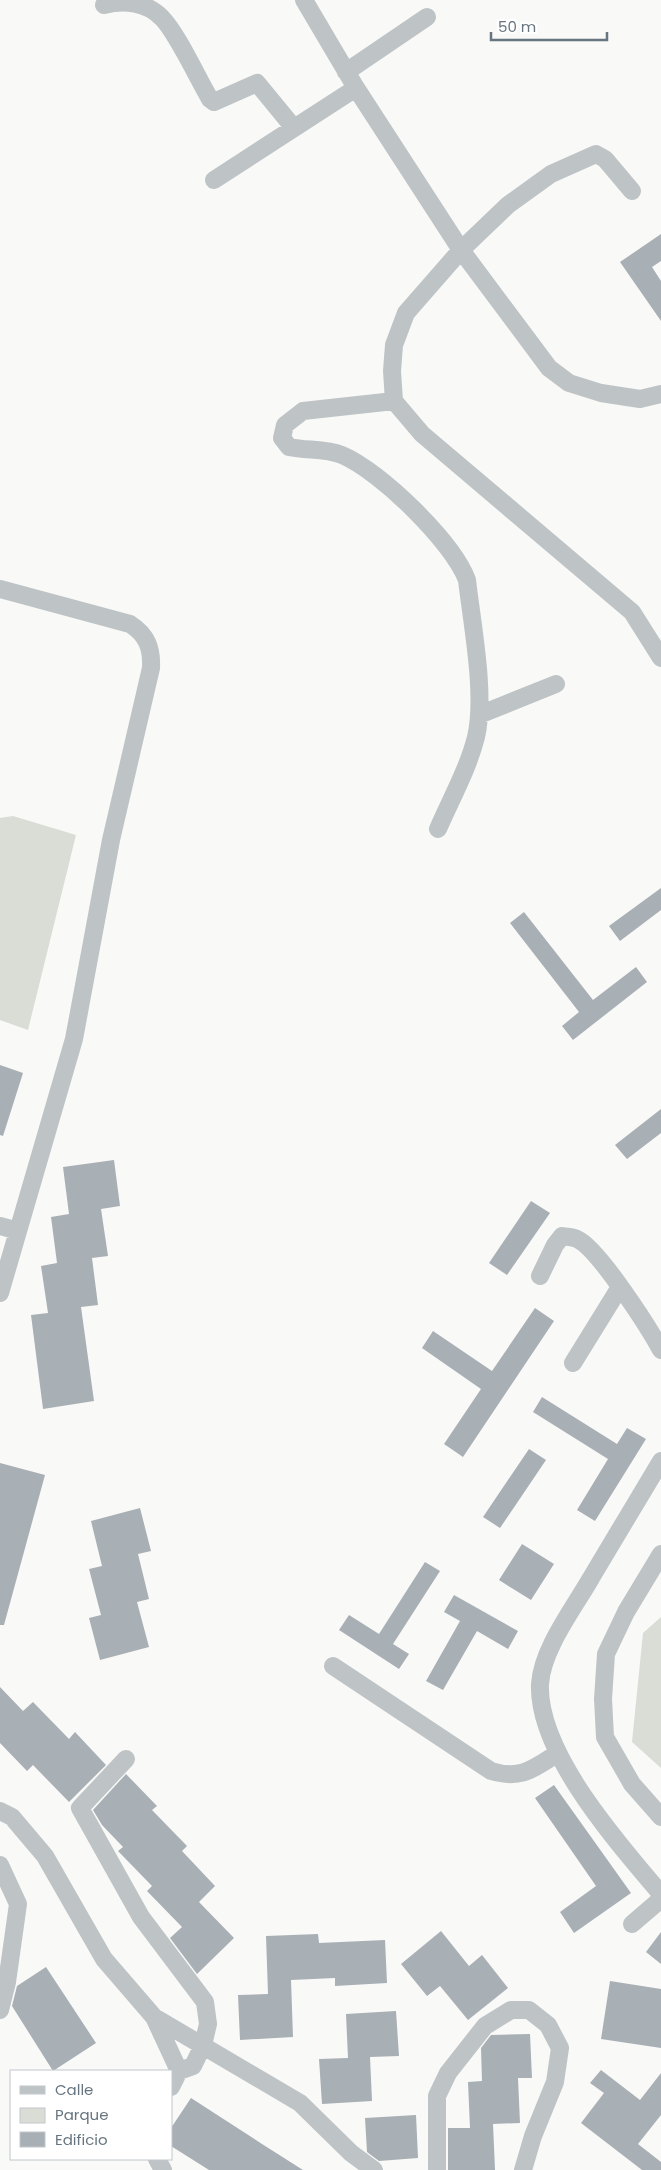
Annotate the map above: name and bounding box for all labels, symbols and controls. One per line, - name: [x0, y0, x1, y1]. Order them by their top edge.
- scale bar: [491, 10, 607, 42]
- text: 50 m: [498, 16, 536, 37]
- legend: [10, 2070, 172, 2160]
- text: Calle: [55, 2079, 93, 2100]
- text: Parque: [55, 2104, 108, 2125]
- text: Edificio: [55, 2129, 108, 2150]

